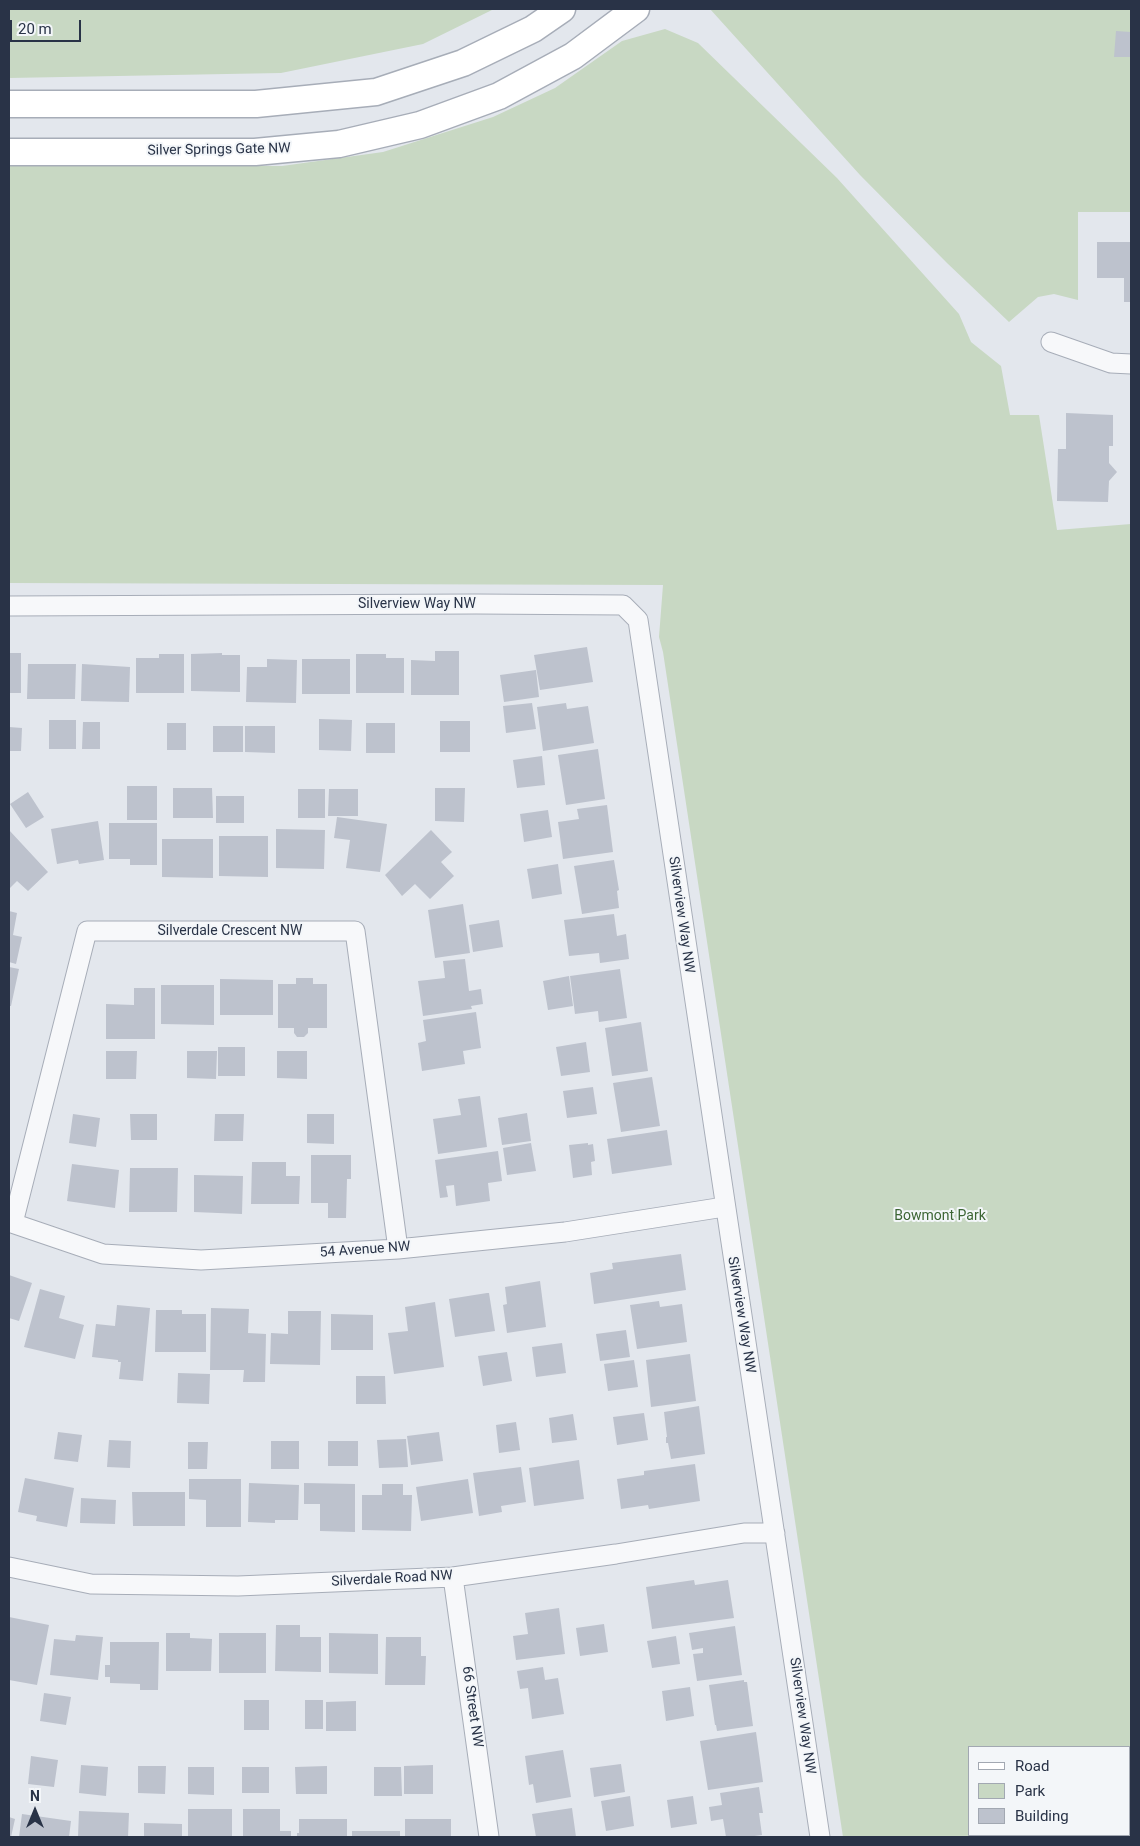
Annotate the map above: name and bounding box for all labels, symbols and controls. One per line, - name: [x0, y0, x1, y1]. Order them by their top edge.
- scale bar: [12, 10, 84, 42]
- text: 20 m: [18, 20, 52, 38]
- street label: Silver Springs Gate NW: [147, 140, 291, 160]
- street label: Silverview Way NW: [358, 596, 476, 612]
- street label: Silverview Way NW: [664, 855, 698, 975]
- street label: Silverdale Crescent NW: [158, 923, 302, 939]
- park label: Bowmont Park: [894, 1208, 986, 1224]
- street label: 54 Avenue NW: [319, 1238, 411, 1262]
- street label: Silverview Way NW: [723, 1255, 759, 1375]
- street label: Silverdale Road NW: [331, 1567, 453, 1591]
- street label: Silverview Way NW: [785, 1656, 819, 1776]
- street label: 66 Street NW: [458, 1665, 486, 1749]
- legend: [968, 1746, 1130, 1836]
- text: Road: [1015, 1757, 1049, 1775]
- text: Park: [1015, 1782, 1045, 1800]
- north arrow: [10, 1786, 60, 1836]
- text: N: [30, 1788, 40, 1804]
- text: Building: [1015, 1807, 1069, 1825]

